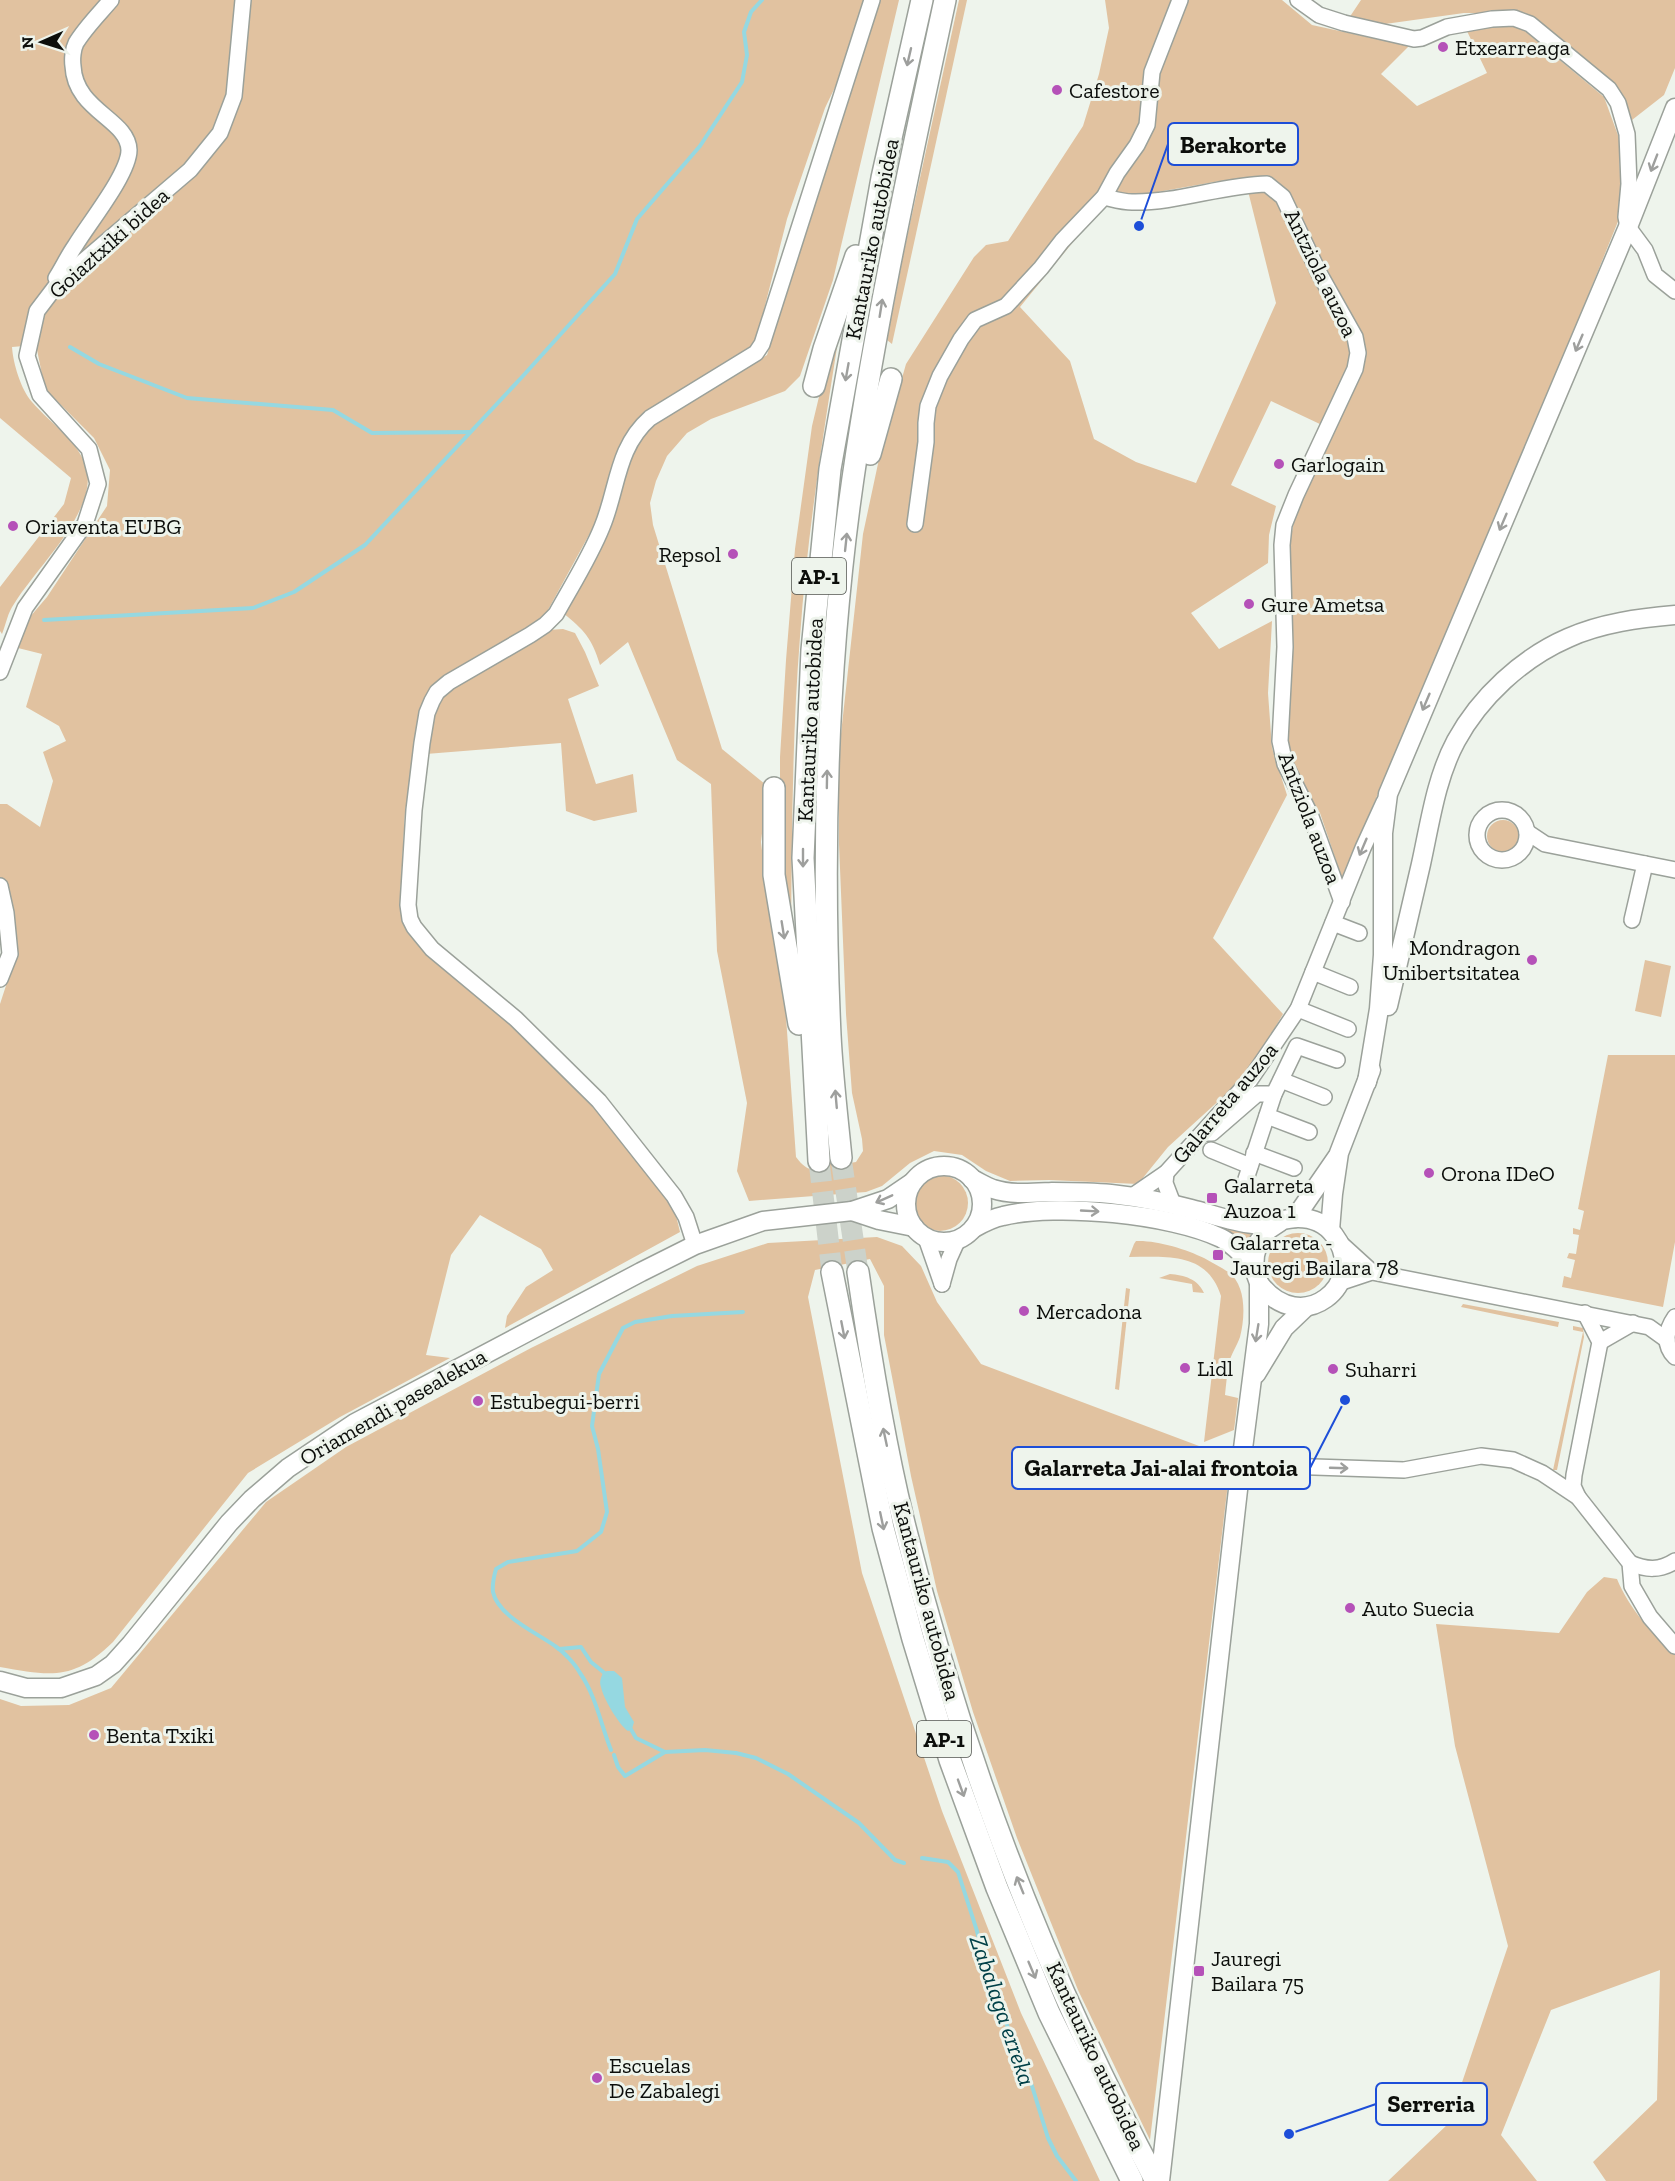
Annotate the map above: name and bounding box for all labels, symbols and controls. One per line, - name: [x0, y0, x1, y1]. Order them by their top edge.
- north arrow: [12, 12, 72, 72]
- place label: Etxearreaga: [1455, 34, 1571, 61]
- text: N: [18, 36, 37, 49]
- marker: Etxearreaga: [1436, 40, 1450, 54]
- one-way arrow: [903, 47, 915, 66]
- place label: Cafestore: [1069, 77, 1160, 104]
- marker: Cafestore: [1050, 83, 1064, 97]
- callout: Berakorte: [1168, 123, 1298, 165]
- text: Berakorte: [1180, 130, 1287, 159]
- street label: Kantauriko autobidea: [839, 136, 905, 342]
- one-way arrow: [1647, 153, 1658, 172]
- street label: Goiaztxiki bidea: [43, 182, 175, 304]
- street label: Antziola auzoa: [1278, 205, 1364, 342]
- one-way arrow: [875, 299, 886, 318]
- one-way arrow: [1573, 333, 1584, 352]
- one-way arrow: [841, 362, 852, 381]
- place label: Garlogain: [1291, 451, 1385, 478]
- marker: Garlogain: [1272, 457, 1286, 471]
- place label: Oriaventa EUBG: [25, 513, 181, 540]
- one-way arrow: [1497, 513, 1508, 531]
- marker: Oriaventa EUBG: [6, 519, 20, 533]
- one-way arrow: [841, 533, 852, 553]
- place label: Repsol: [658, 541, 721, 568]
- marker: Repsol: [726, 547, 740, 561]
- road number: AP-1: [792, 558, 846, 594]
- place label: Gure Ametsa: [1261, 591, 1385, 618]
- marker: Gure Ametsa: [1242, 597, 1256, 611]
- street label: Kantauriko autobidea: [791, 617, 829, 823]
- one-way arrow: [1420, 692, 1432, 710]
- street label: Antziola auzoa: [1272, 748, 1348, 888]
- one-way arrow: [821, 769, 833, 789]
- one-way arrow: [1357, 837, 1368, 856]
- one-way arrow: [797, 848, 809, 868]
- one-way arrow: [778, 919, 789, 939]
- place label: Mondragon Unibertsitatea: [1383, 934, 1520, 986]
- marker: Mondragon Unibertsitatea: [1525, 953, 1539, 967]
- street label: Galarreta auzoa: [1166, 1037, 1284, 1169]
- one-way arrow: [830, 1090, 841, 1110]
- place label: Orona IDeO: [1441, 1160, 1555, 1187]
- marker: Orona IDeO: [1422, 1166, 1436, 1180]
- place label: Galarreta Auzoa 1: [1224, 1172, 1314, 1224]
- marker: Galarreta Auzoa 1: [1205, 1191, 1219, 1205]
- one-way arrow: [875, 1194, 893, 1205]
- one-way arrow: [1080, 1206, 1100, 1217]
- place label: Galarreta - Jauregi Bailara 78: [1230, 1229, 1399, 1281]
- marker: Galarreta - Jauregi Bailara 78: [1211, 1248, 1225, 1262]
- place label: Mercadona: [1036, 1298, 1142, 1325]
- marker: Mercadona: [1017, 1304, 1031, 1318]
- one-way arrow: [838, 1319, 849, 1339]
- one-way arrow: [1252, 1323, 1263, 1343]
- street label: Oriamendi pasealekua: [295, 1342, 492, 1471]
- place label: Lidl: [1197, 1355, 1233, 1382]
- place label: Suharri: [1345, 1356, 1417, 1383]
- marker: Lidl: [1178, 1361, 1192, 1375]
- marker: Suharri: [1326, 1362, 1340, 1376]
- place label: Estubegui-berri: [490, 1388, 640, 1415]
- marker: Estubegui-berri: [471, 1394, 485, 1408]
- one-way arrow: [879, 1428, 891, 1447]
- callout: Galarreta Jai-alai frontoia: [1012, 1447, 1310, 1489]
- text: Galarreta Jai-alai frontoia: [1024, 1453, 1298, 1482]
- one-way arrow: [1328, 1462, 1348, 1473]
- street label: Kantauriko autobidea: [887, 1499, 967, 1704]
- one-way arrow: [877, 1510, 888, 1530]
- place label: Auto Suecia: [1362, 1595, 1474, 1622]
- marker: Auto Suecia: [1343, 1601, 1357, 1615]
- road number: AP-1: [917, 1721, 971, 1757]
- place label: Benta Txiki: [106, 1722, 214, 1749]
- marker: Benta Txiki: [87, 1728, 101, 1742]
- one-way arrow: [956, 1778, 967, 1797]
- one-way arrow: [1013, 1876, 1024, 1895]
- water label: Zabalaga erreka: [964, 1931, 1042, 2089]
- place label: Jauregi Bailara 75: [1211, 1945, 1304, 1997]
- street label: Kantauriko autobidea: [1041, 1958, 1152, 2155]
- one-way arrow: [1027, 1960, 1038, 1979]
- marker: Jauregi Bailara 75: [1192, 1964, 1206, 1978]
- place label: Escuelas De Zabalegi: [609, 2052, 720, 2104]
- marker: Escuelas De Zabalegi: [590, 2071, 604, 2085]
- callout: Serreria: [1376, 2083, 1487, 2125]
- text: Serreria: [1387, 2089, 1475, 2118]

